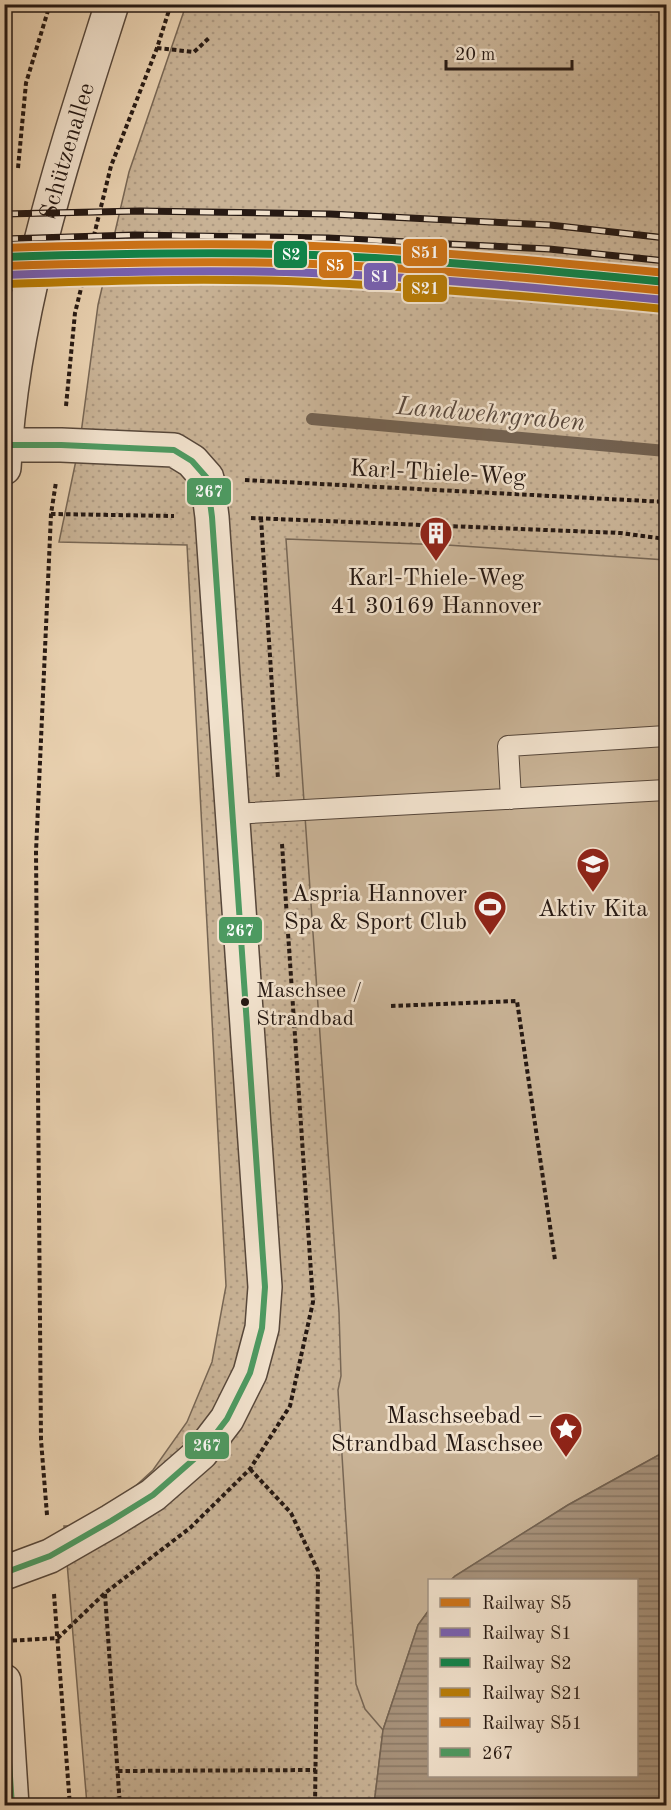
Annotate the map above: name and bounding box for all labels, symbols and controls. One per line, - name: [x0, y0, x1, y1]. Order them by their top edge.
- scale bar: [446, 33, 572, 71]
- text: 20 m: [455, 46, 495, 64]
- street label: Schützenallee: [37, 80, 100, 222]
- line badge: S51: [402, 238, 448, 267]
- line badge: S2: [273, 240, 308, 269]
- text: S51: [411, 246, 439, 262]
- text: S2: [281, 248, 301, 264]
- line badge: S5: [318, 251, 353, 279]
- text: S5: [325, 259, 345, 275]
- line badge: S1: [363, 262, 397, 291]
- text: S1: [370, 270, 390, 286]
- line badge: S21: [402, 274, 448, 303]
- text: S21: [411, 282, 439, 298]
- water label: Landwehrgraben: [394, 394, 587, 436]
- street label: Karl-Thiele-Weg: [349, 457, 527, 491]
- line badge: 267: [186, 477, 232, 506]
- text: 267: [195, 485, 223, 501]
- building icon: Karl-Thiele-Weg 41 30169 Hannover: [418, 515, 454, 562]
- place label: Karl-Thiele-Weg 41 30169 Hannover: [331, 567, 542, 619]
- school or university icon: Aktiv Kita: [575, 846, 611, 893]
- place label: Aspria Hannover Spa & Sport Club: [284, 883, 467, 935]
- sports icon: Aspria Hannover Spa & Sport Club: [472, 889, 508, 936]
- place label: Aktiv Kita: [538, 898, 648, 922]
- line badge: 267: [218, 916, 263, 944]
- text: 267: [226, 924, 254, 940]
- place label: Maschsee / Strandbad: [256, 980, 362, 1030]
- marker: Maschsee / Strandbad: [239, 996, 251, 1008]
- place label: Maschseebad – Strandbad Maschsee: [331, 1405, 543, 1457]
- place icon: Maschseebad – Strandbad Maschsee: [548, 1411, 584, 1458]
- line badge: 267: [184, 1431, 230, 1460]
- text: 267: [193, 1439, 221, 1455]
- legend: [428, 1579, 638, 1777]
- text: Railway S5: [482, 1595, 572, 1613]
- text: Railway S1: [482, 1625, 572, 1643]
- text: Railway S2: [482, 1655, 572, 1673]
- text: Railway S21: [482, 1685, 582, 1703]
- text: Railway S51: [482, 1715, 582, 1733]
- text: 267: [482, 1745, 513, 1763]

